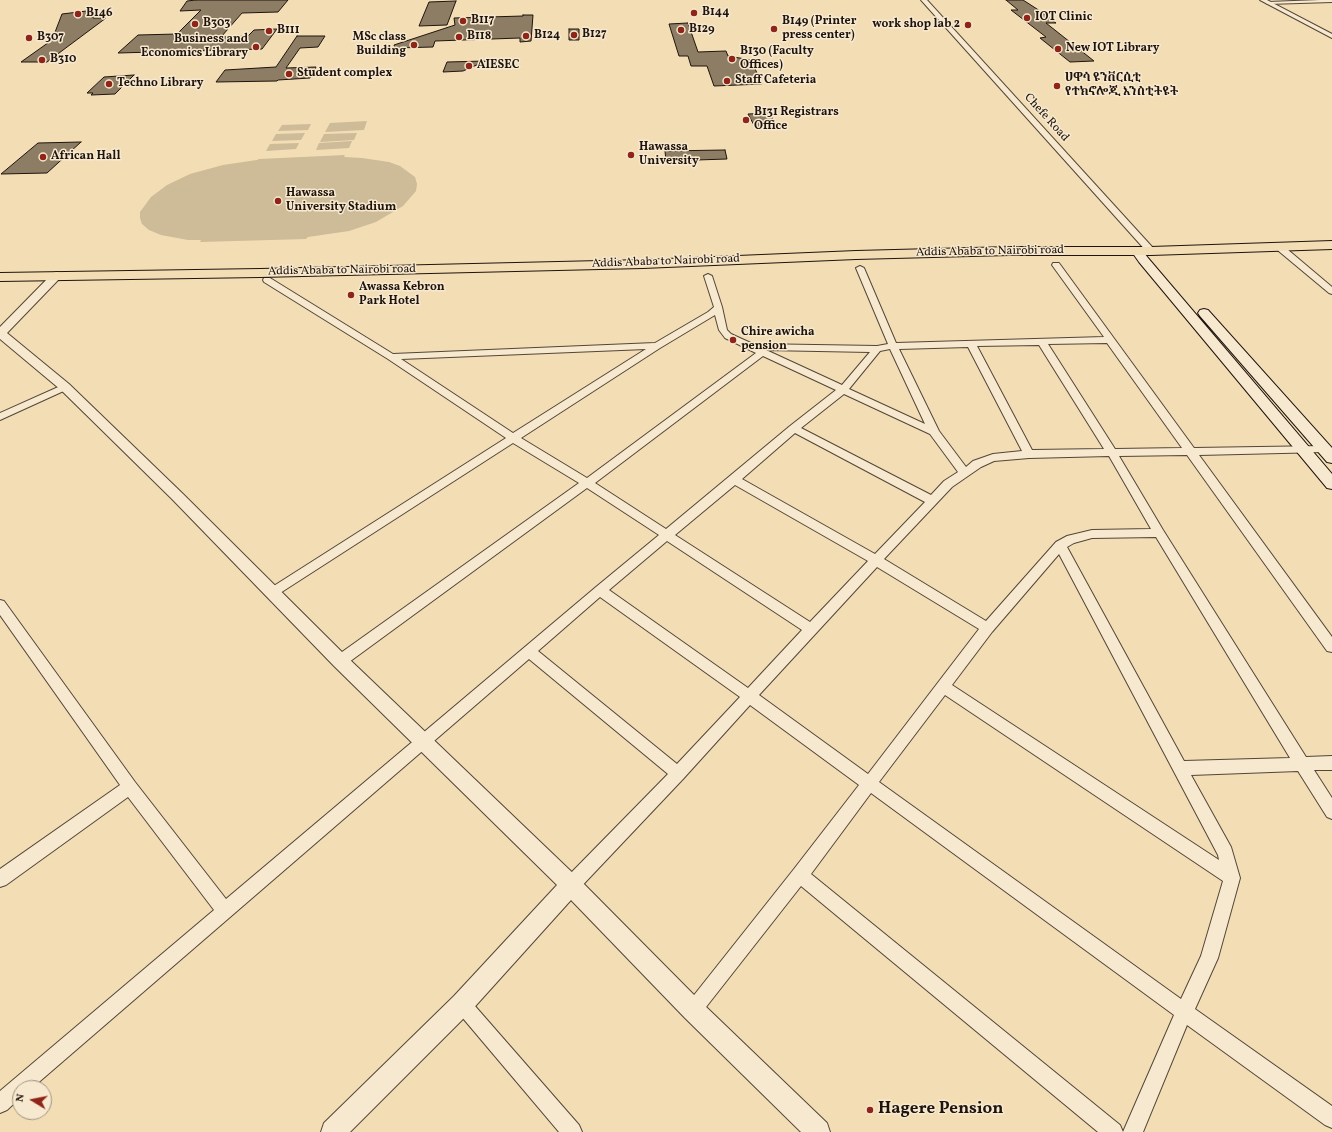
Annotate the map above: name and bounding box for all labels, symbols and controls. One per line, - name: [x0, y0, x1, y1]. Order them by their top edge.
- place label: B144: [702, 6, 729, 20]
- place label: B146: [86, 7, 113, 21]
- marker: B144: [689, 8, 699, 18]
- marker: B146: [73, 9, 83, 19]
- place label: IOT Clinic: [1035, 11, 1092, 25]
- marker: IOT Clinic: [1022, 13, 1032, 23]
- place label: B117: [471, 14, 494, 28]
- place label: B149 (Printer press center): [782, 15, 856, 43]
- marker: B117: [458, 16, 468, 26]
- place label: B303: [203, 17, 230, 31]
- place label: work shop lab 2: [872, 18, 960, 32]
- marker: B303: [190, 19, 200, 29]
- marker: work shop lab 2: [963, 20, 973, 30]
- place label: B129: [689, 23, 715, 37]
- place label: B111: [277, 24, 300, 38]
- marker: B149 (Printer press center): [769, 24, 779, 34]
- marker: B129: [676, 25, 686, 35]
- marker: B111: [264, 26, 274, 36]
- place label: B127: [582, 28, 607, 42]
- place label: B124: [534, 29, 560, 43]
- place label: B118: [467, 30, 491, 44]
- marker: B127: [569, 30, 579, 40]
- place label: B307: [37, 31, 64, 45]
- place label: MSc class Building: [353, 31, 406, 59]
- marker: B124: [521, 31, 531, 41]
- marker: B118: [454, 32, 464, 42]
- marker: B307: [24, 33, 34, 43]
- place label: Business and Economics Library: [141, 33, 248, 61]
- marker: MSc class Building: [409, 40, 419, 50]
- marker: Business and Economics Library: [251, 42, 261, 52]
- place label: New IOT Library: [1066, 42, 1159, 56]
- marker: New IOT Library: [1053, 44, 1063, 54]
- place label: B130 (Faculty Offices): [740, 45, 814, 73]
- place label: B310: [50, 53, 76, 67]
- marker: B130 (Faculty Offices): [727, 54, 737, 64]
- marker: B310: [37, 55, 47, 65]
- place label: AIESEC: [477, 59, 520, 73]
- marker: AIESEC: [464, 61, 474, 71]
- place label: Student complex: [297, 67, 392, 81]
- marker: Student complex: [284, 69, 294, 79]
- place label: ሀዋሳ ዩንቨርሲቲ የተክኖሎጂ እንስቲትዩት: [1065, 72, 1178, 100]
- place label: Staff Cafeteria: [735, 74, 816, 88]
- marker: Staff Cafeteria: [722, 76, 732, 86]
- place label: Techno Library: [117, 77, 204, 91]
- marker: Techno Library: [104, 79, 114, 89]
- marker: ሀዋሳ ዩንቨርሲቲ የተክኖሎጂ እንስቲትዩት: [1052, 81, 1062, 91]
- street label: Chefe Road: [1021, 91, 1071, 145]
- place label: B131 Registrars Office: [754, 106, 839, 134]
- marker: B131 Registrars Office: [741, 115, 751, 125]
- place label: Hawassa University: [639, 141, 699, 169]
- place label: African Hall: [51, 150, 121, 164]
- marker: Hawassa University: [626, 150, 636, 160]
- marker: African Hall: [38, 152, 48, 162]
- place label: Hawassa University Stadium: [286, 187, 396, 215]
- marker: Hawassa University Stadium: [273, 196, 283, 206]
- street label: Addis Ababa to Nairobi road: [916, 244, 1064, 260]
- street label: Addis Ababa to Nairobi road: [592, 252, 740, 272]
- street label: Addis Ababa to Nairobi road: [268, 263, 416, 279]
- place label: Awassa Kebron Park Hotel: [359, 281, 445, 309]
- marker: Awassa Kebron Park Hotel: [346, 290, 356, 300]
- place label: Chire awicha pension: [741, 326, 815, 354]
- marker: Chire awicha pension: [728, 335, 738, 345]
- north arrow: [12, 1080, 52, 1120]
- text: N: [13, 1093, 29, 1103]
- place label: Hagere Pension: [878, 1100, 1003, 1120]
- marker: Hagere Pension: [865, 1105, 875, 1115]

